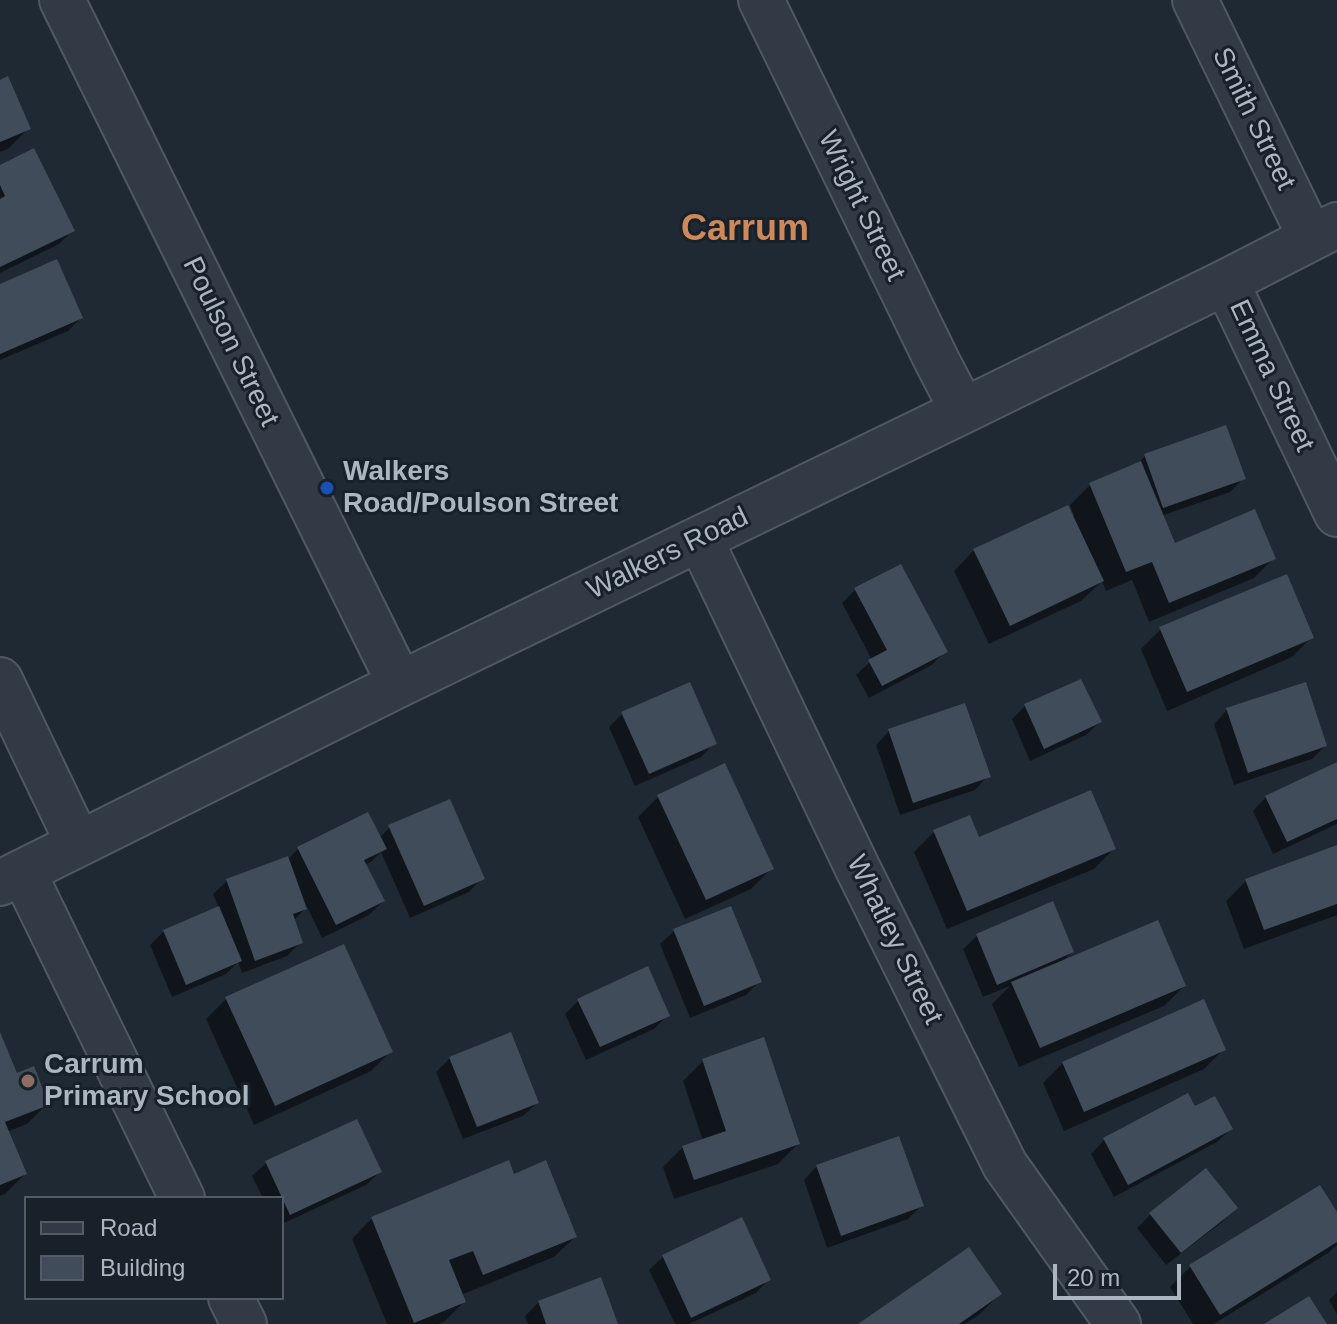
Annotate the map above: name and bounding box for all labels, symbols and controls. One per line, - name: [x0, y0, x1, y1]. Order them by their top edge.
- street label: Smith Street: [1204, 42, 1302, 196]
- street label: Wright Street: [810, 125, 912, 287]
- district label: Carrum: [681, 208, 809, 252]
- street label: Poulson Street: [175, 252, 285, 432]
- street label: Emma Street: [1221, 295, 1321, 457]
- place label: Walkers Road/Poulson Street: [343, 455, 618, 521]
- marker: Walkers Road/Poulson Street: [318, 479, 336, 497]
- street label: Walkers Road: [582, 501, 754, 607]
- street label: Whatley Street: [839, 850, 949, 1030]
- place label: Carrum Primary School: [44, 1048, 249, 1114]
- marker: Carrum Primary School: [19, 1072, 37, 1090]
- legend: [24, 1196, 284, 1300]
- text: Road: [100, 1214, 157, 1241]
- scale bar: [1057, 1248, 1185, 1298]
- text: Building: [100, 1254, 185, 1281]
- text: 20 m: [1067, 1264, 1120, 1291]

